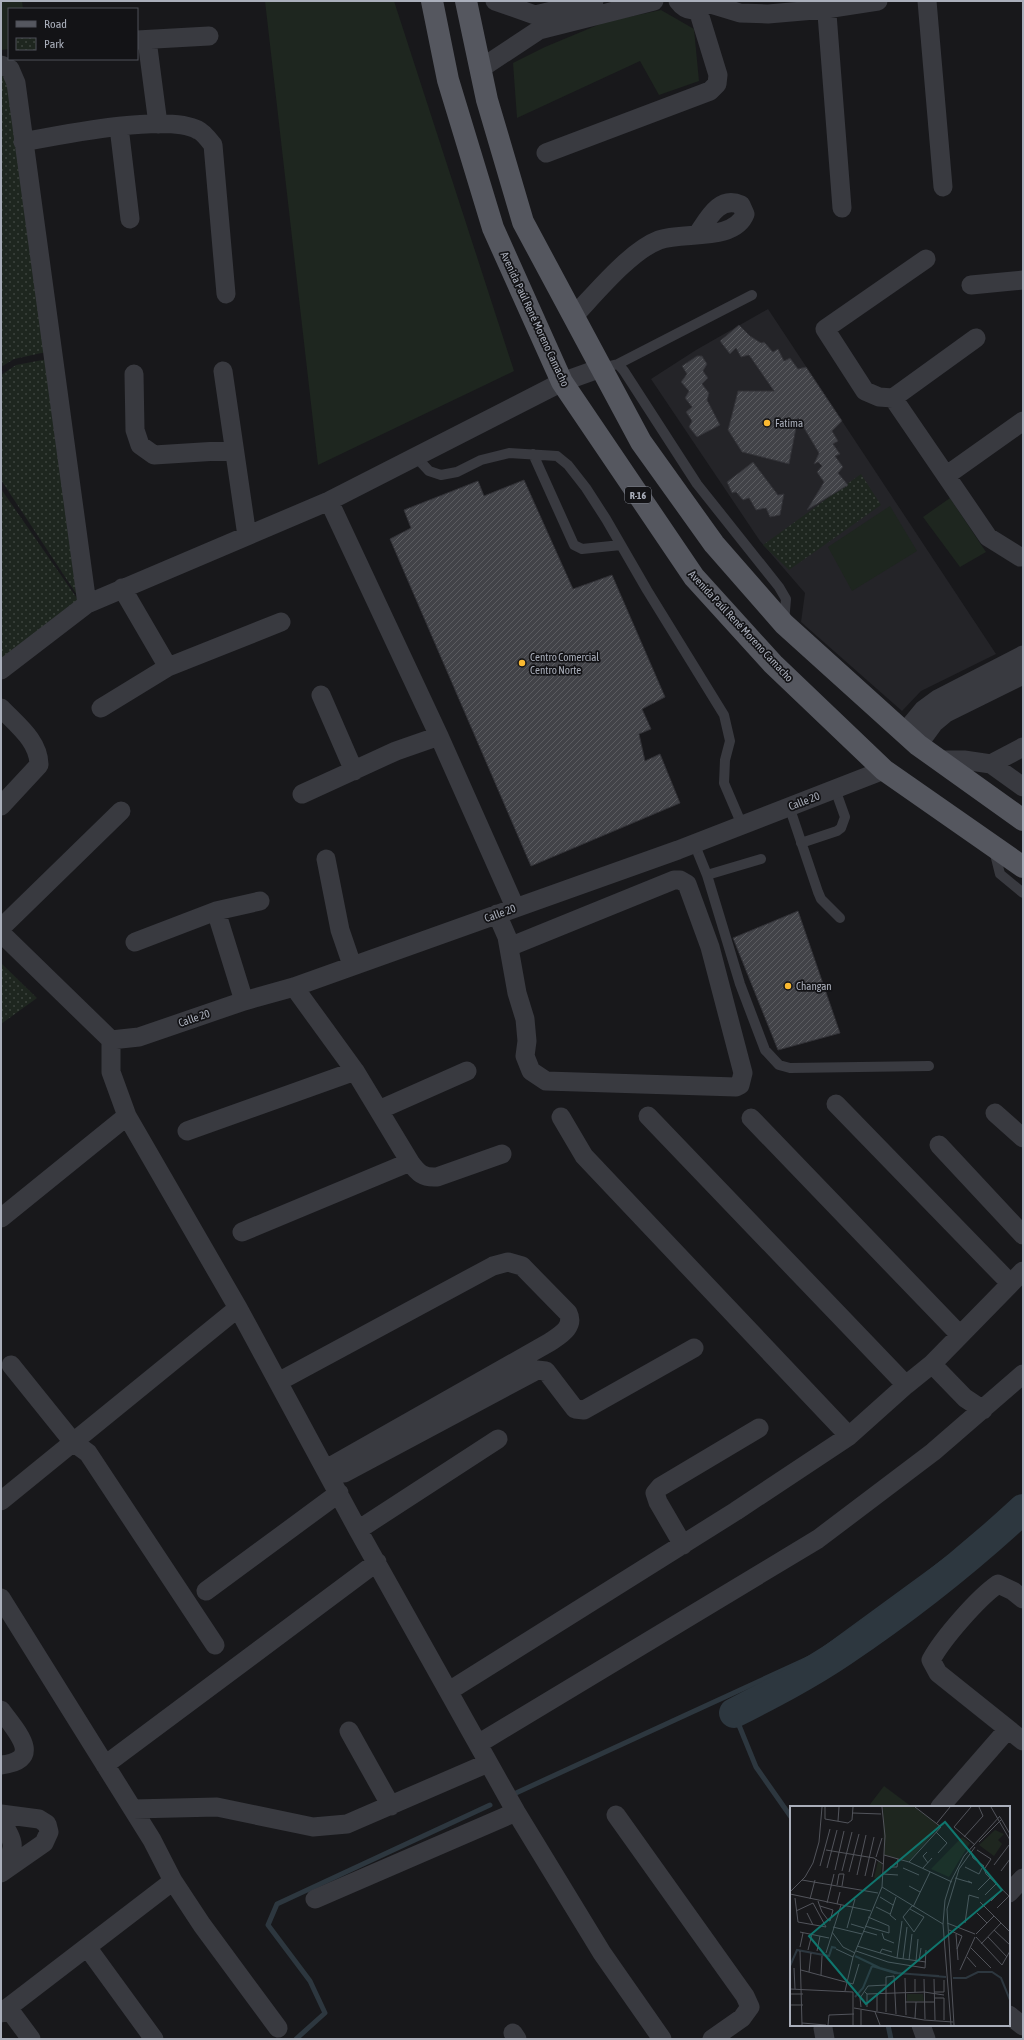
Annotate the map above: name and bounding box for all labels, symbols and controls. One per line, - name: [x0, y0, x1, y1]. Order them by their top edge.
- legend: [8, 8, 138, 60]
- text: Road: [44, 17, 67, 31]
- text: Park: [44, 37, 65, 51]
- street label: Avenida Paúl René Moreno Camacho: [498, 250, 572, 388]
- place label: Fatima: [775, 417, 803, 429]
- marker: Fatima: [762, 418, 772, 428]
- road number: R-16: [625, 487, 651, 503]
- street label: Avenida Paúl René Moreno Camacho: [686, 568, 796, 684]
- place label: Centro Comercial Centro Norte: [530, 651, 599, 676]
- marker: Centro Comercial Centro Norte: [517, 658, 527, 668]
- street label: Calle 20: [787, 790, 821, 812]
- street label: Calle 20: [483, 902, 517, 924]
- place label: Changan: [796, 980, 832, 992]
- marker: Changan: [783, 981, 793, 991]
- street label: Calle 20: [177, 1007, 211, 1029]
- inset map: [790, 1806, 1010, 2026]

